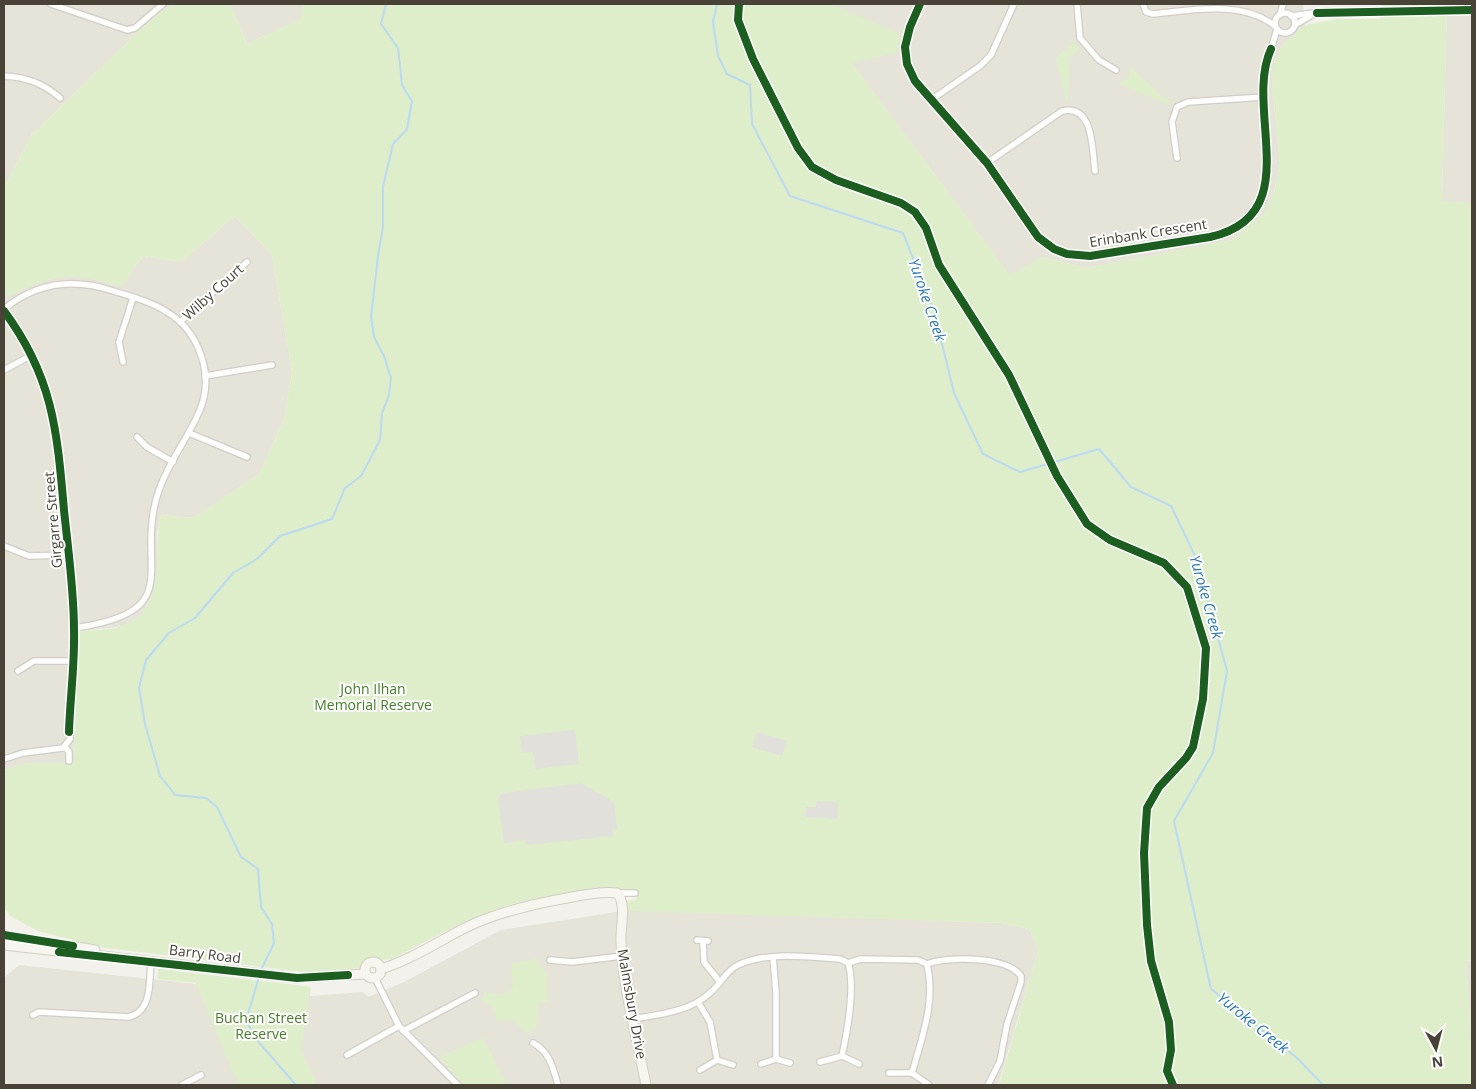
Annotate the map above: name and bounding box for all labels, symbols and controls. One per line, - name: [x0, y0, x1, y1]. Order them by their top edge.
- street label: Erinbank Crescent: [1088, 214, 1208, 251]
- water label: Yuroke Creek: [904, 256, 952, 344]
- street label: Wilby Court: [178, 259, 247, 324]
- street label: Girgarre Street: [39, 471, 66, 569]
- water label: Yuroke Creek: [1185, 552, 1229, 642]
- park label: John Ilhan Memorial Reserve: [314, 679, 432, 714]
- street label: Barry Road: [168, 940, 242, 967]
- street label: Malmsbury Drive: [613, 947, 652, 1061]
- water label: Yuroke Creek: [1214, 987, 1294, 1058]
- park label: Buchan Street Reserve: [215, 1008, 307, 1043]
- north arrow: [1411, 1024, 1461, 1074]
- text: N: [1431, 1052, 1444, 1073]

